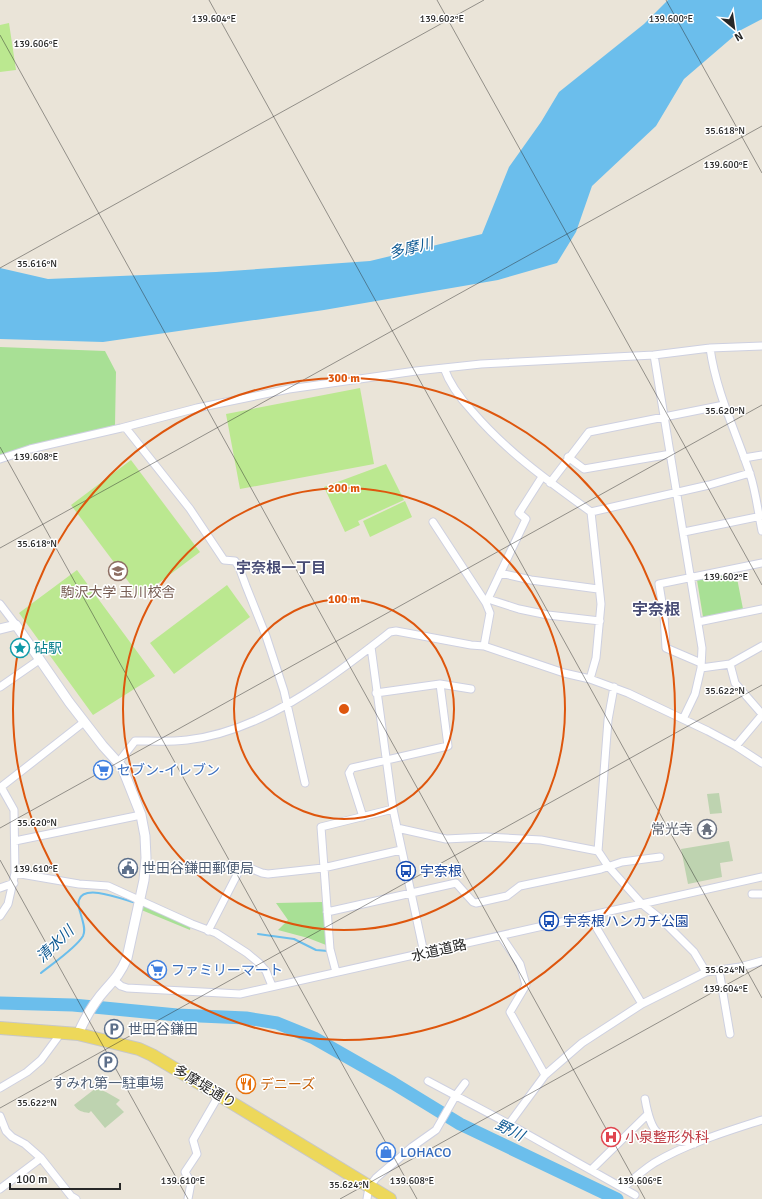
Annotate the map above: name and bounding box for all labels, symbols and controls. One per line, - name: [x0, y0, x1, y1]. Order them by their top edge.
- north arrow: [714, 8, 754, 48]
- text: 139.604°E: [192, 13, 237, 25]
- text: 139.602°E: [420, 13, 465, 25]
- text: 139.600°E: [649, 13, 694, 25]
- text: N: [732, 29, 745, 44]
- text: 139.606°E: [14, 38, 59, 50]
- text: 35.618°N: [705, 125, 745, 137]
- text: 139.600°E: [704, 159, 749, 171]
- water label: 多摩川: [387, 234, 437, 262]
- text: 35.616°N: [17, 258, 57, 270]
- text: 300 m: [328, 371, 360, 386]
- text: 35.620°N: [705, 405, 745, 417]
- text: 139.608°E: [14, 451, 59, 463]
- text: 200 m: [328, 481, 360, 496]
- text: 35.618°N: [17, 538, 57, 550]
- district label: 宇奈根一丁目: [236, 559, 326, 577]
- school or university icon: 駒沢大学 玉川校舎: [107, 560, 129, 582]
- text: 139.602°E: [704, 571, 749, 583]
- place label: 駒沢大学 玉川校舎: [60, 584, 176, 601]
- text: 100 m: [328, 592, 360, 607]
- district label: 宇奈根: [632, 600, 680, 620]
- place icon: 砧駅: [9, 637, 31, 659]
- place label: 砧駅: [34, 640, 62, 657]
- text: 35.622°N: [705, 685, 745, 697]
- centre of rings: [337, 702, 351, 716]
- supermarket icon: セブン-イレブン: [92, 759, 114, 781]
- place label: セブン-イレブン: [117, 762, 220, 779]
- text: 35.620°N: [17, 817, 57, 829]
- temple icon: 常光寺: [696, 818, 718, 840]
- place label: 常光寺: [651, 821, 693, 838]
- public building icon: 世田谷鎌田郵便局: [117, 857, 139, 879]
- place label: 世田谷鎌田郵便局: [142, 860, 254, 877]
- bus stop icon: 宇奈根: [395, 860, 417, 882]
- text: 139.610°E: [14, 863, 59, 875]
- place label: 宇奈根: [420, 863, 462, 880]
- bus stop icon: 宇奈根ハンカチ公園: [538, 910, 560, 932]
- place label: 宇奈根ハンカチ公園: [563, 913, 689, 930]
- water label: 清水川: [33, 921, 79, 966]
- street label: 水道道路: [410, 936, 468, 965]
- supermarket icon: ファミリーマート: [146, 959, 168, 981]
- place label: ファミリーマート: [171, 962, 283, 979]
- text: 35.624°N: [705, 964, 745, 976]
- text: 139.604°E: [704, 983, 749, 995]
- parking icon: 世田谷鎌田: [103, 1018, 125, 1040]
- place label: 世田谷鎌田: [128, 1021, 198, 1038]
- parking icon: すみれ第一駐車場: [97, 1051, 119, 1073]
- street label: 多摩堤通り: [170, 1061, 239, 1112]
- restaurant icon: デニーズ: [235, 1073, 257, 1095]
- place label: すみれ第一駐車場: [52, 1075, 164, 1092]
- place label: デニーズ: [260, 1076, 315, 1093]
- text: 35.622°N: [17, 1097, 57, 1109]
- water label: 野川: [493, 1115, 529, 1146]
- hospital icon: 小泉整形外科: [600, 1126, 622, 1148]
- place label: 小泉整形外科: [625, 1129, 709, 1146]
- shop icon: LOHACO: [375, 1141, 397, 1163]
- place label: LOHACO: [400, 1144, 452, 1161]
- scale bar: [10, 1165, 120, 1191]
- text: 100 m: [16, 1172, 48, 1187]
- text: 139.610°E: [161, 1175, 206, 1187]
- text: 139.608°E: [390, 1175, 435, 1187]
- text: 139.606°E: [618, 1175, 663, 1187]
- text: 35.624°N: [329, 1179, 369, 1191]

